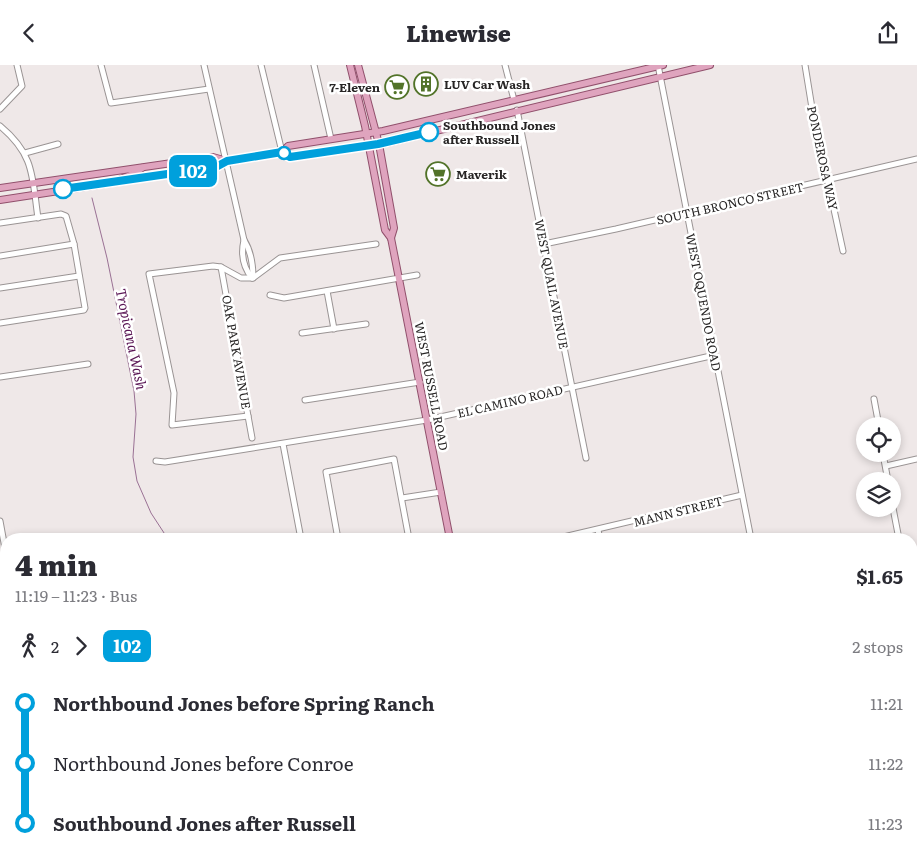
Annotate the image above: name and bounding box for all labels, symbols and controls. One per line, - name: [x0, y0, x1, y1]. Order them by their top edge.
- text: Linewise: [406, 16, 511, 49]
- icon: back: [15, 19, 43, 47]
- icon: share: [874, 19, 902, 47]
- building icon: LUV Car Wash: [413, 71, 439, 97]
- supermarket icon: 7-Eleven: [384, 74, 410, 100]
- place label: LUV Car Wash: [444, 75, 530, 93]
- place label: 7-Eleven: [329, 78, 381, 96]
- street label: PONDEROSA WAY: [803, 104, 843, 212]
- place label: Southbound Jones after Russell: [443, 116, 556, 148]
- marker: Southbound Jones after Russell: [419, 122, 439, 142]
- unlabelled marker: [277, 146, 291, 160]
- line badge: 102: [164, 155, 222, 187]
- text: 102: [179, 157, 207, 184]
- supermarket icon: Maverik: [425, 161, 451, 187]
- place label: Maverik: [456, 165, 508, 183]
- street label: SOUTH BRONCO STREET: [655, 177, 806, 229]
- unlabelled marker: [53, 179, 73, 199]
- street label: WEST QUAIL AVENUE: [531, 217, 573, 351]
- street label: WEST OQUENDO ROAD: [682, 232, 726, 372]
- water label: Tropicana Wash: [112, 287, 153, 392]
- street label: OAK PARK AVENUE: [218, 293, 256, 411]
- street label: WEST RUSSELL ROAD: [411, 320, 453, 452]
- street label: EL CAMINO ROAD: [455, 380, 565, 422]
- map controls: [856, 417, 901, 517]
- button: locate: [856, 417, 901, 462]
- button: layers: [856, 472, 901, 517]
- street label: MANN STREET: [631, 491, 725, 531]
- text: 4 min: [15, 543, 97, 585]
- text: $1.65: [856, 562, 903, 590]
- text: 11:19 – 11:23 · Bus: [15, 583, 137, 607]
- icon: walk: [15, 632, 43, 660]
- icon: forward: [67, 632, 95, 660]
- text: 102: [113, 632, 141, 659]
- text: 2: [51, 634, 59, 658]
- text: 2 stops: [852, 634, 903, 658]
- text: Northbound Jones before Spring Ranch: [53, 689, 435, 717]
- text: 11:21: [870, 691, 903, 715]
- text: Northbound Jones before Conroe: [53, 749, 354, 777]
- text: 11:22: [869, 751, 903, 775]
- text: Southbound Jones after Russell: [53, 809, 356, 837]
- text: 11:23: [868, 811, 903, 835]

